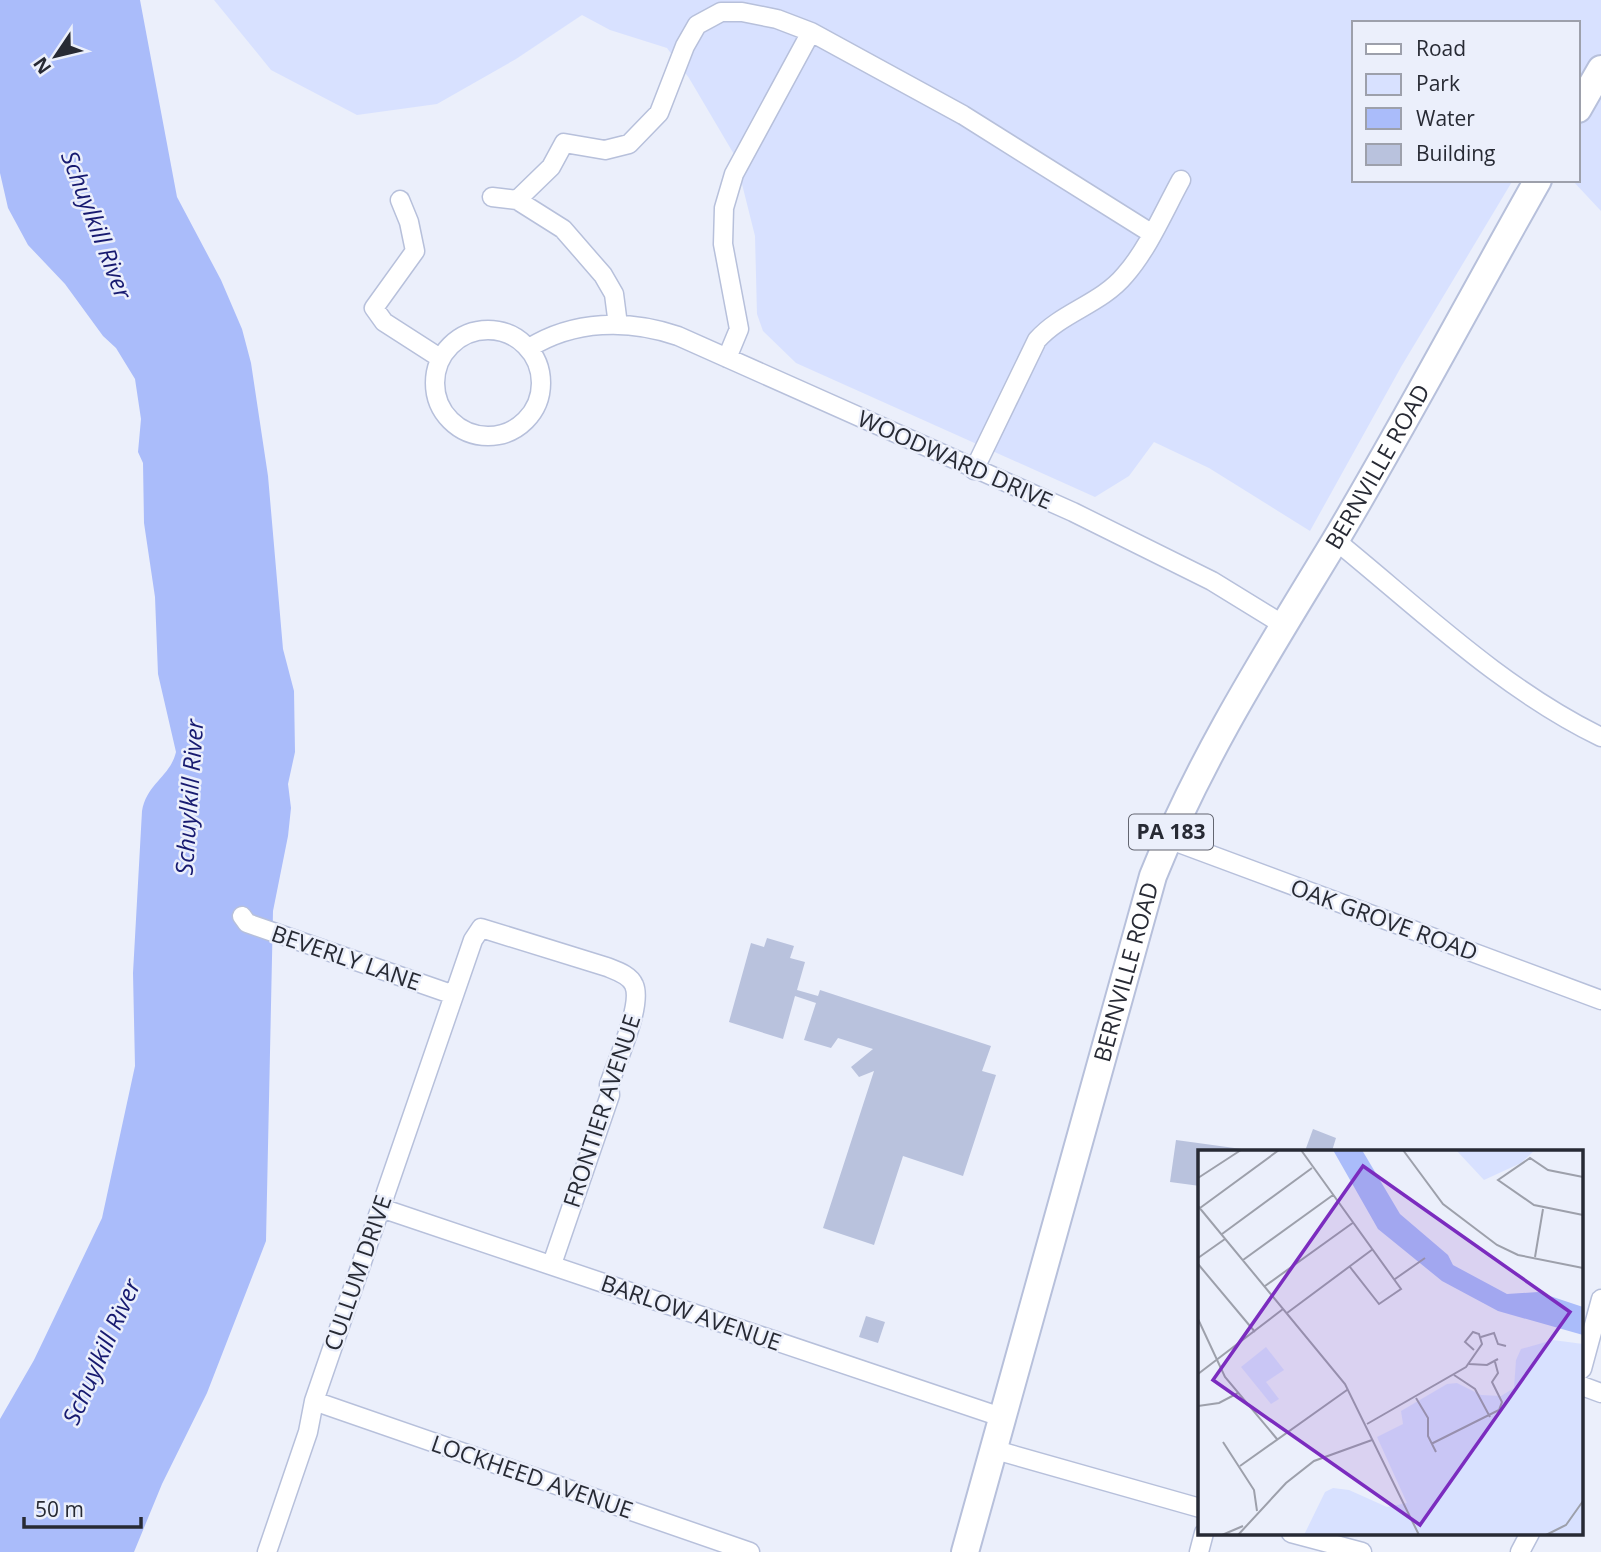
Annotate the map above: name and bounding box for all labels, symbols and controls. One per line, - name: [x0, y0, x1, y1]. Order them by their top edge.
- north arrow: [21, 21, 91, 91]
- legend: [1352, 21, 1580, 182]
- text: Road: [1416, 34, 1466, 62]
- text: N: [27, 52, 57, 80]
- text: Park: [1416, 69, 1460, 97]
- text: Water: [1416, 104, 1475, 132]
- text: Building: [1416, 139, 1495, 167]
- water label: Schuylkill River: [54, 146, 141, 305]
- street label: BERNVILLE ROAD: [1317, 378, 1437, 555]
- street label: WOODWARD DRIVE: [853, 402, 1058, 516]
- water label: Schuylkill River: [167, 716, 211, 876]
- road number: PA 183: [1129, 814, 1213, 850]
- street label: OAK GROVE ROAD: [1286, 870, 1482, 968]
- street label: BERNVILLE ROAD: [1085, 878, 1166, 1065]
- street label: BEVERLY LANE: [267, 917, 425, 998]
- street label: FRONTIER AVENUE: [555, 1010, 647, 1211]
- inset map: [1198, 1150, 1584, 1534]
- street label: CULLUM DRIVE: [315, 1191, 399, 1355]
- street label: BARLOW AVENUE: [597, 1266, 786, 1358]
- water label: Schuylkill River: [54, 1272, 148, 1429]
- street label: LOCKHEED AVENUE: [427, 1426, 638, 1526]
- scale bar: [24, 1486, 142, 1530]
- text: 50 m: [35, 1495, 84, 1523]

